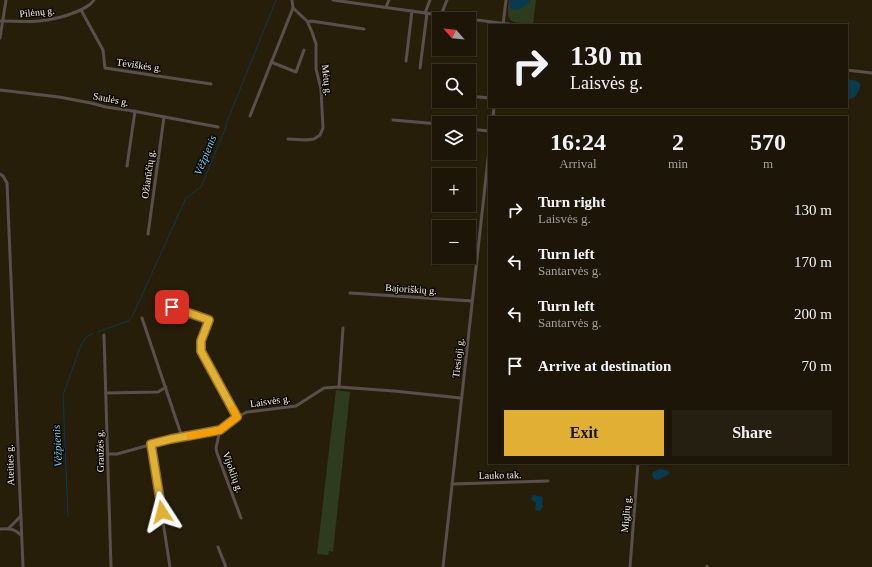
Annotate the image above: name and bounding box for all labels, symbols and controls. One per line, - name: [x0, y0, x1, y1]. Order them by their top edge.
- street label: Pilėnų g.: [19, 5, 55, 19]
- north arrow: [432, 12, 476, 56]
- map controls: [432, 12, 476, 264]
- icon: right: [504, 40, 556, 92]
- text: 130 m: [570, 40, 642, 71]
- street label: Tėviškės g.: [116, 56, 162, 74]
- street label: Mėtų g.: [320, 64, 334, 96]
- button: search: [432, 64, 476, 108]
- text: Laisvės g.: [570, 73, 643, 93]
- street label: Saulės g.: [92, 90, 130, 108]
- button: layers: [432, 116, 476, 160]
- text: 16:24: [550, 129, 606, 155]
- text: 2: [672, 129, 684, 155]
- text: 570: [750, 129, 786, 155]
- water label: Vėžpienis: [192, 133, 218, 177]
- street label: Ožiarūčių g.: [139, 149, 157, 199]
- text: Arrival: [559, 156, 597, 171]
- text: min: [668, 156, 688, 171]
- text: m: [763, 156, 773, 171]
- button: +: [432, 168, 476, 212]
- text: Turn right: [538, 194, 605, 210]
- icon: right: [504, 199, 526, 221]
- text: 130 m: [794, 202, 832, 218]
- text: Laisvės g.: [538, 211, 591, 226]
- button: −: [432, 220, 476, 264]
- text: Turn left: [538, 246, 595, 262]
- icon: left: [504, 251, 526, 273]
- text: 170 m: [794, 254, 832, 270]
- text: Santarvės g.: [538, 263, 602, 278]
- street label: Bajoriškių g.: [385, 282, 437, 296]
- pin: [155, 290, 189, 324]
- icon: arrive: [161, 296, 183, 318]
- text: Turn left: [538, 298, 595, 314]
- icon: left: [504, 303, 526, 325]
- text: 200 m: [794, 306, 832, 322]
- text: Santarvės g.: [538, 315, 602, 330]
- street label: Tiesioji g.: [450, 337, 466, 379]
- icon: arrive: [504, 355, 526, 377]
- text: Arrive at destination: [538, 358, 671, 374]
- text: 70 m: [802, 358, 832, 374]
- street label: Laisvės g.: [249, 393, 291, 409]
- button: Exit: [504, 410, 664, 456]
- button: Share: [672, 410, 832, 456]
- water label: Vėžpienis: [50, 425, 64, 467]
- street label: Graužės g.: [94, 430, 106, 472]
- street label: Ateities g.: [4, 444, 16, 486]
- street label: Vijoklių g.: [221, 450, 245, 494]
- street label: Lauko tak.: [479, 469, 521, 481]
- position arrow: [141, 491, 183, 533]
- street label: Miglių g.: [619, 495, 633, 533]

